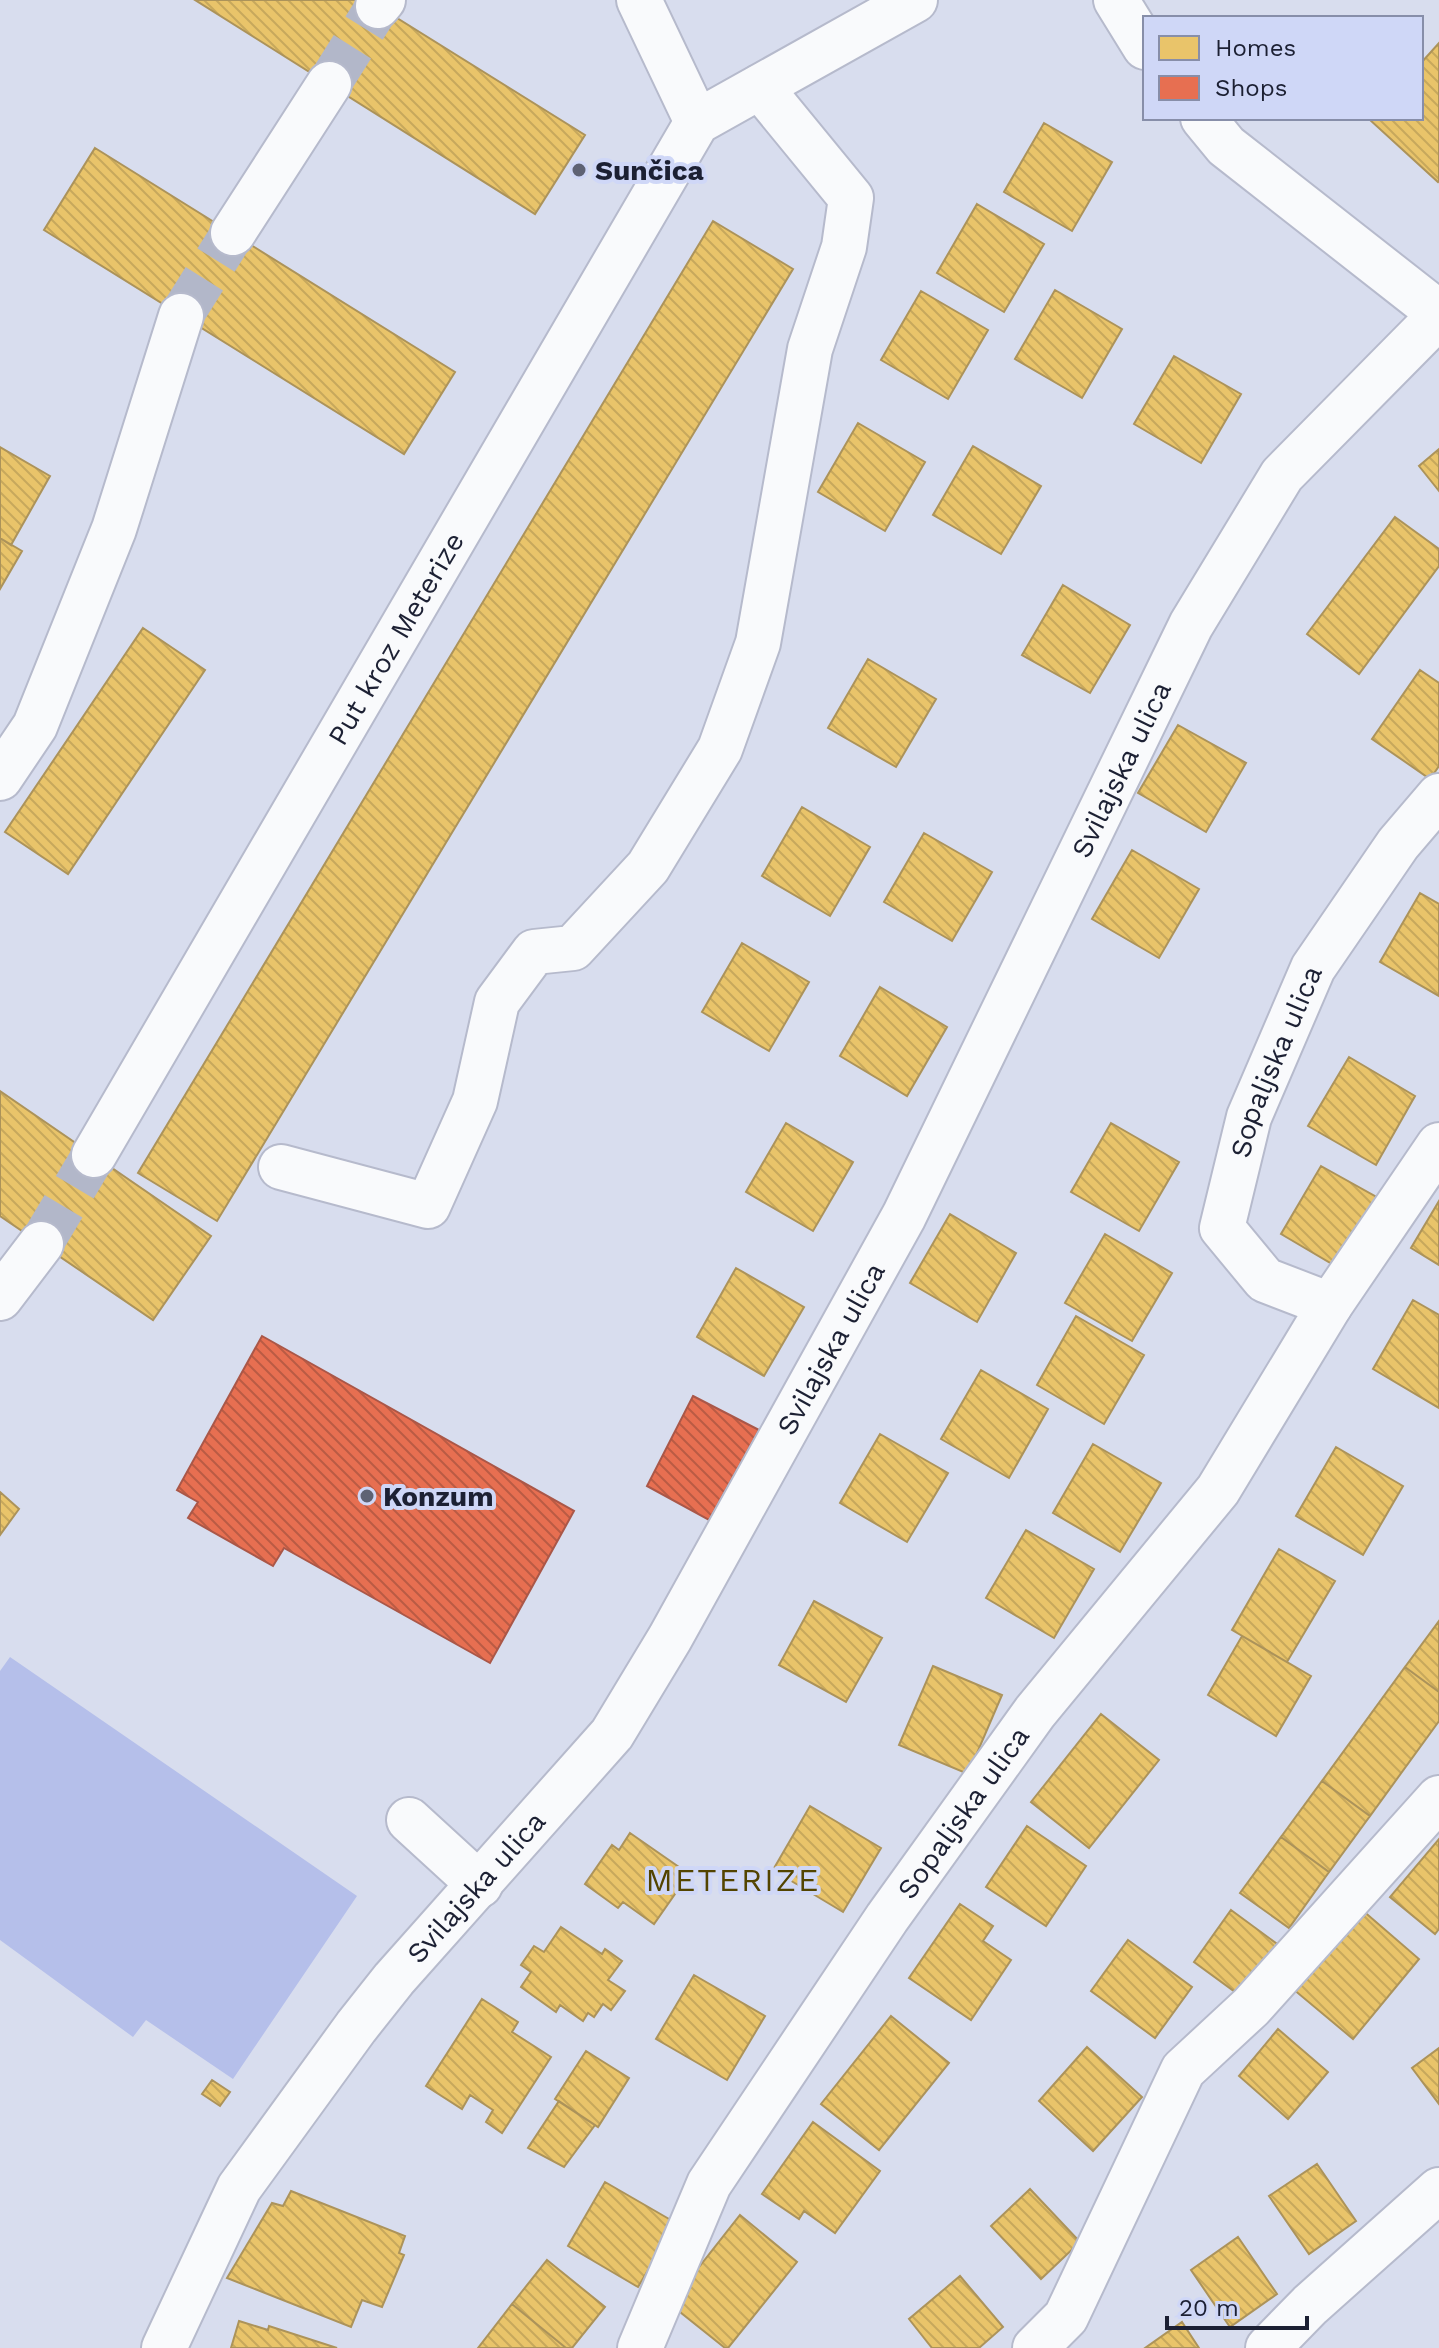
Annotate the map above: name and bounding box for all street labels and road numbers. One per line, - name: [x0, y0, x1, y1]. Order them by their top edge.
- street label: Put kroz Meterize: [321, 526, 470, 751]
- street label: Svilajska ulica: [1064, 676, 1178, 863]
- street label: Sopaljska ulica: [1223, 960, 1329, 1161]
- street label: Svilajska ulica: [770, 1257, 891, 1440]
- street label: Sopaljska ulica: [890, 1720, 1036, 1905]
- street label: Svilajska ulica: [400, 1804, 552, 1970]

